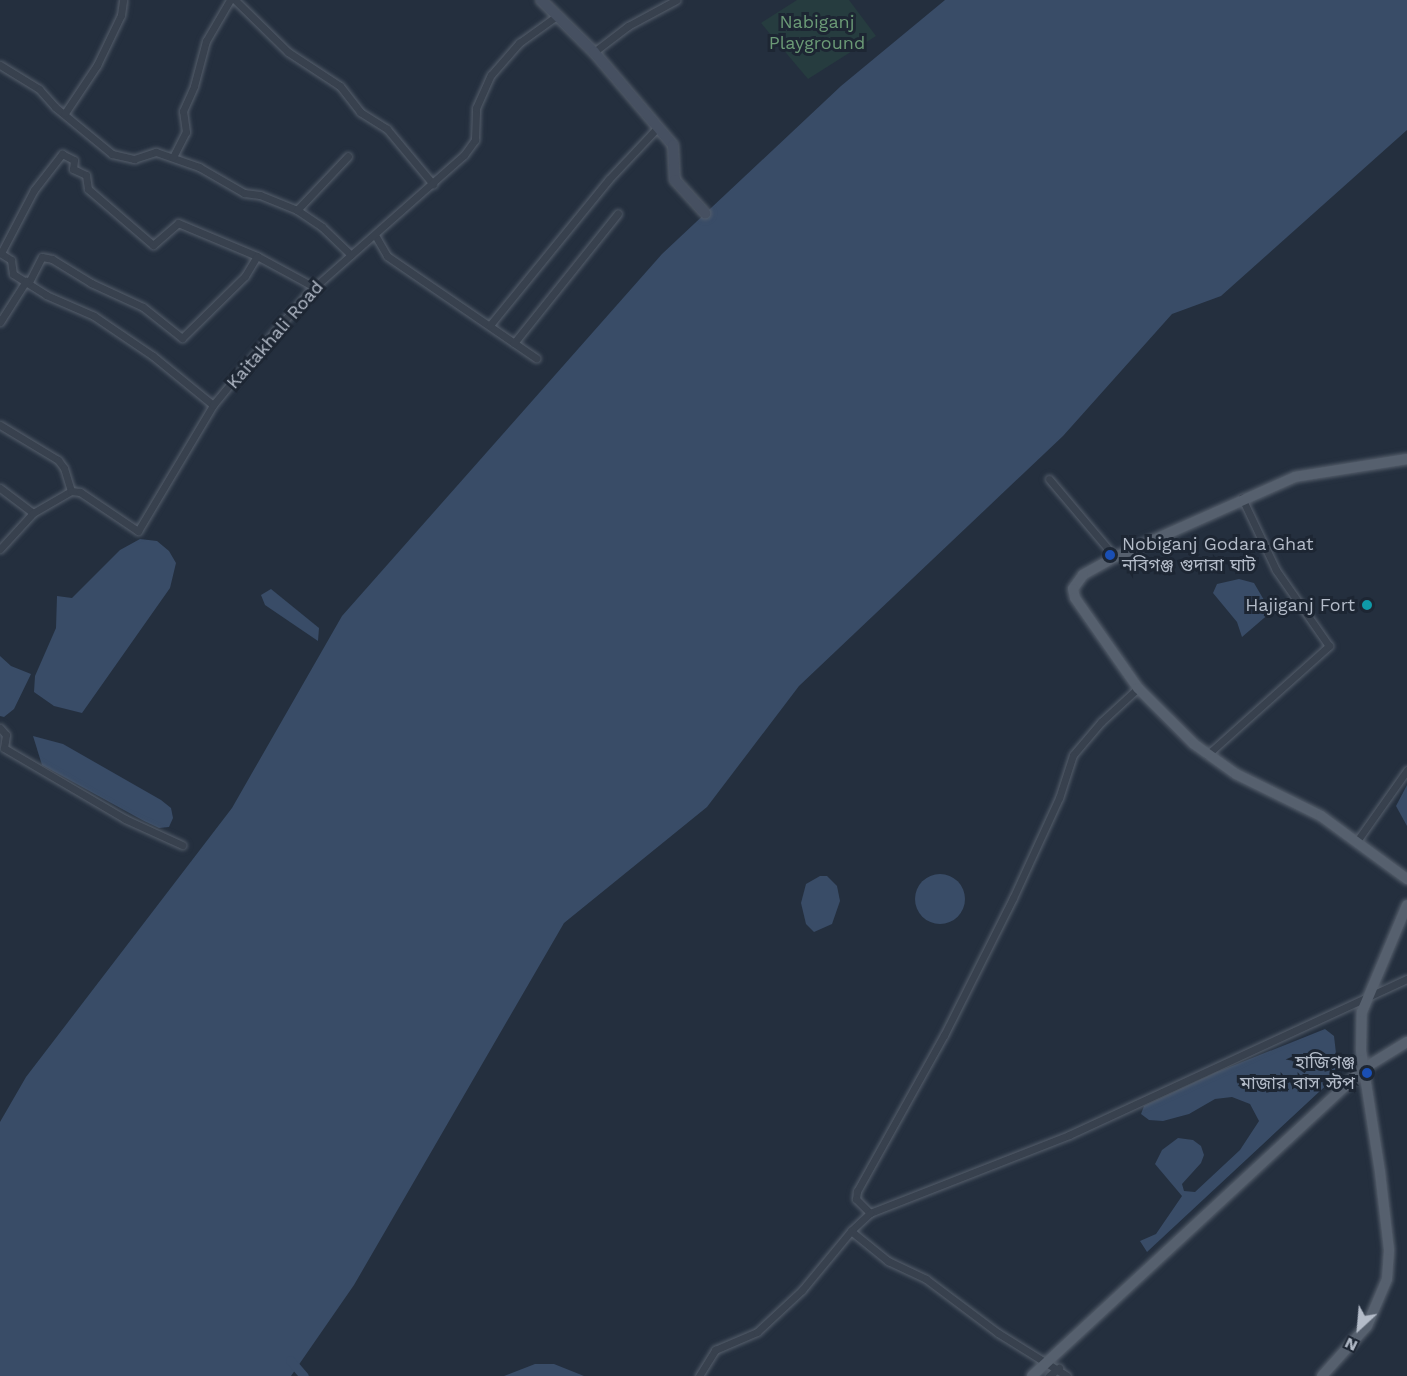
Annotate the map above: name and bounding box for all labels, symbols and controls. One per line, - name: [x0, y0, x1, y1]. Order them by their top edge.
- park label: Nabiganj Playground: [769, 12, 865, 54]
- street label: Kaitakhali Road: [222, 277, 328, 393]
- place label: Nobiganj Godara Ghat নবিগঞ্জ গুদারা ঘাট: [1122, 534, 1314, 576]
- marker: Nobiganj Godara Ghat নবিগঞ্জ গুদারা ঘাট: [1103, 548, 1117, 562]
- place label: Hajiganj Fort: [1245, 594, 1355, 616]
- marker: Hajiganj Fort: [1360, 598, 1374, 612]
- place label: হাজিগঞ্জ মাজার বাস স্টপ: [1240, 1052, 1355, 1094]
- marker: হাজিগঞ্জ মাজার বাস স্টপ: [1360, 1066, 1374, 1080]
- north arrow: [1329, 1298, 1389, 1358]
- text: N: [1341, 1333, 1360, 1356]

